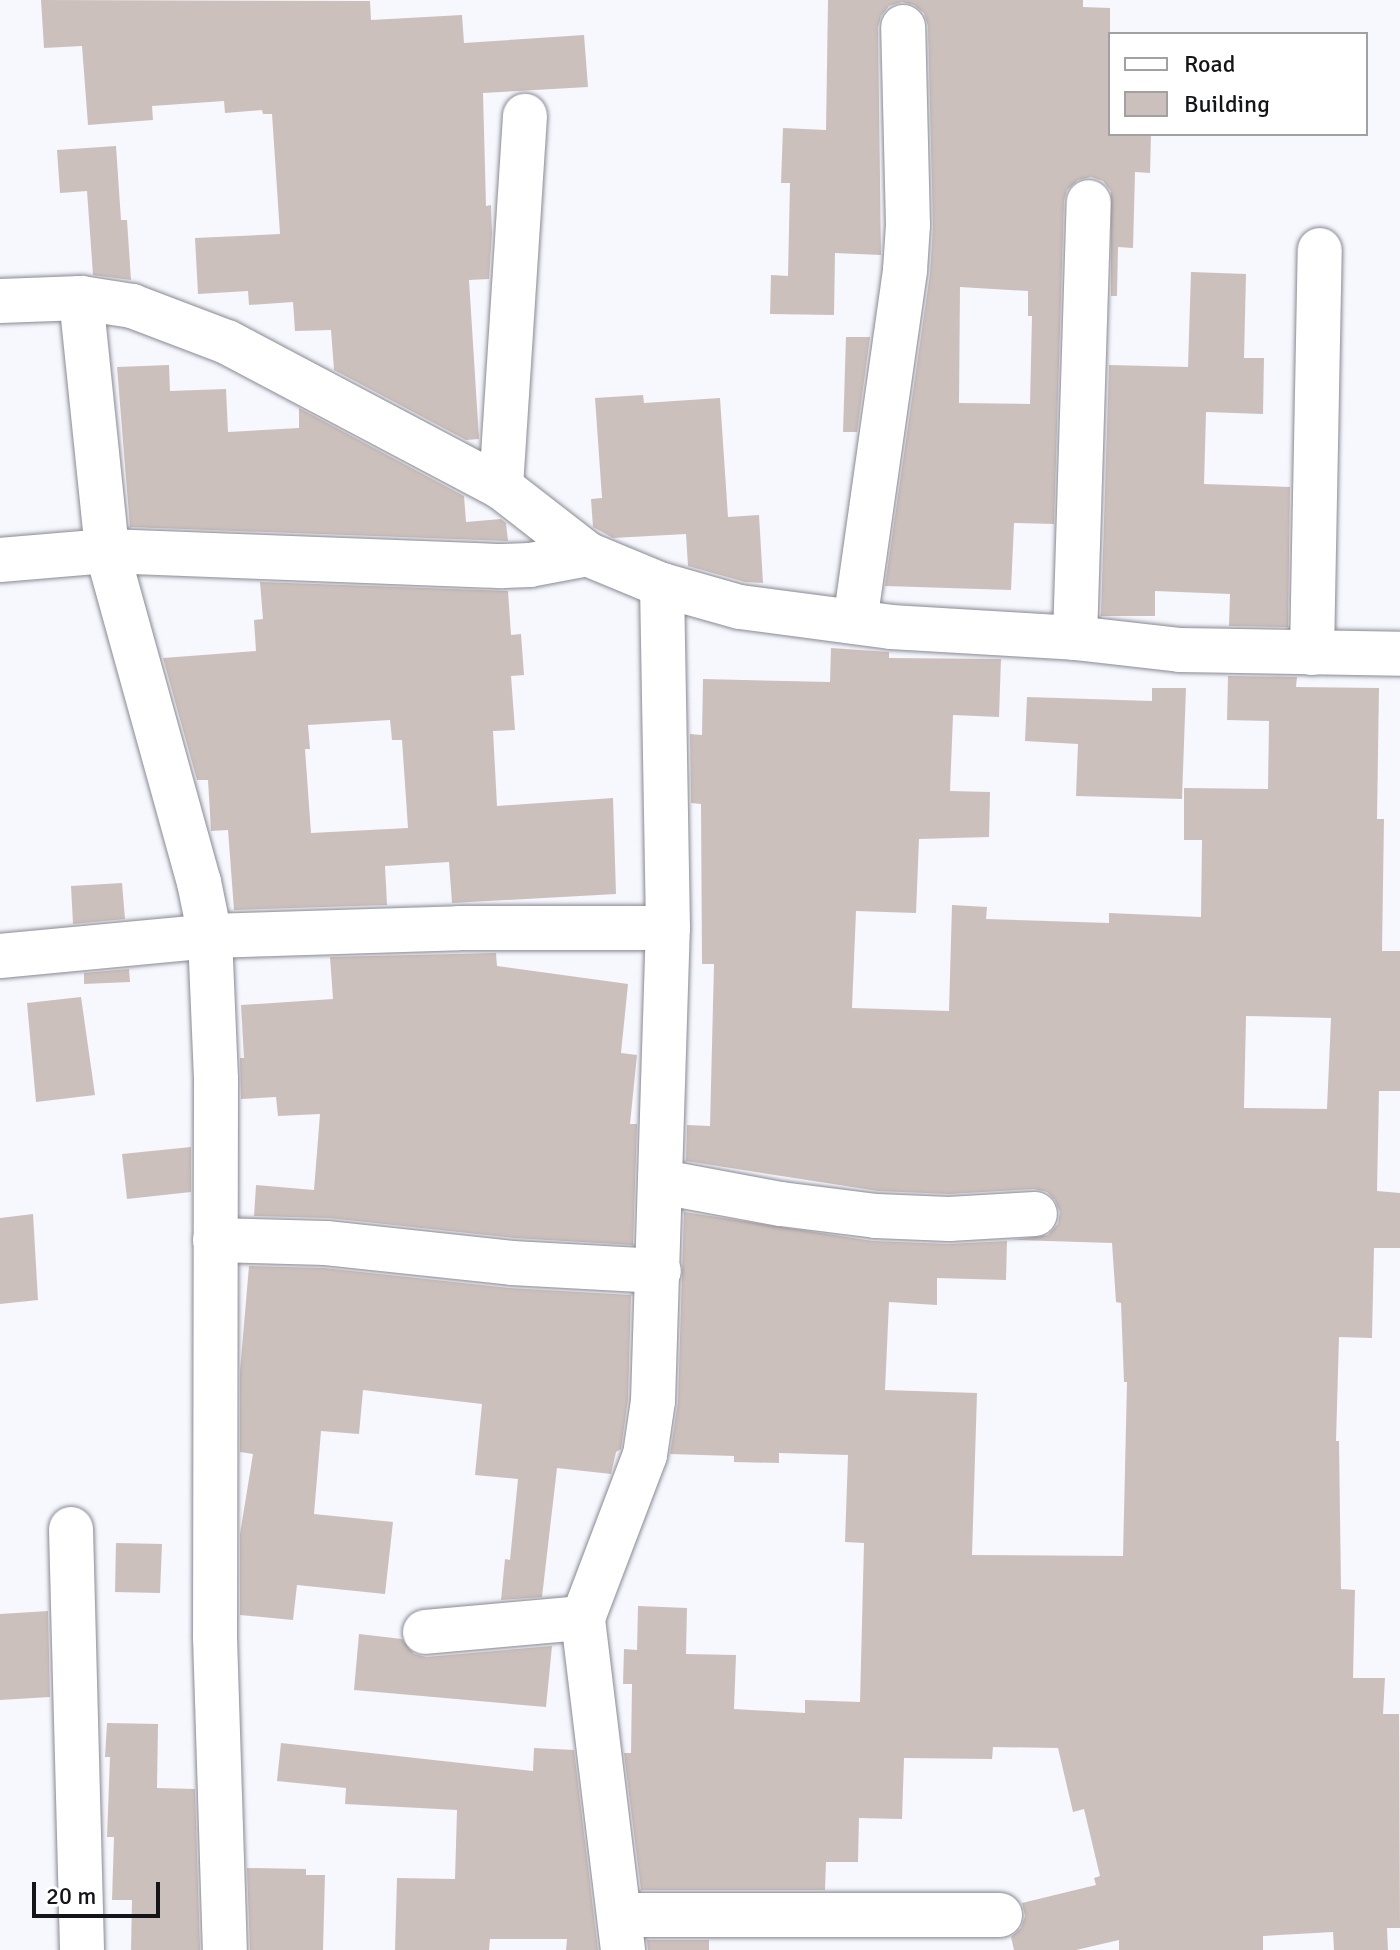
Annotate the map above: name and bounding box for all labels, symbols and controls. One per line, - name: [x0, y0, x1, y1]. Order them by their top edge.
- legend: [1108, 32, 1368, 136]
- text: Road: [1184, 49, 1235, 79]
- text: Building: [1184, 89, 1270, 119]
- scale bar: [36, 1866, 164, 1916]
- text: 20 m: [46, 1881, 96, 1911]

